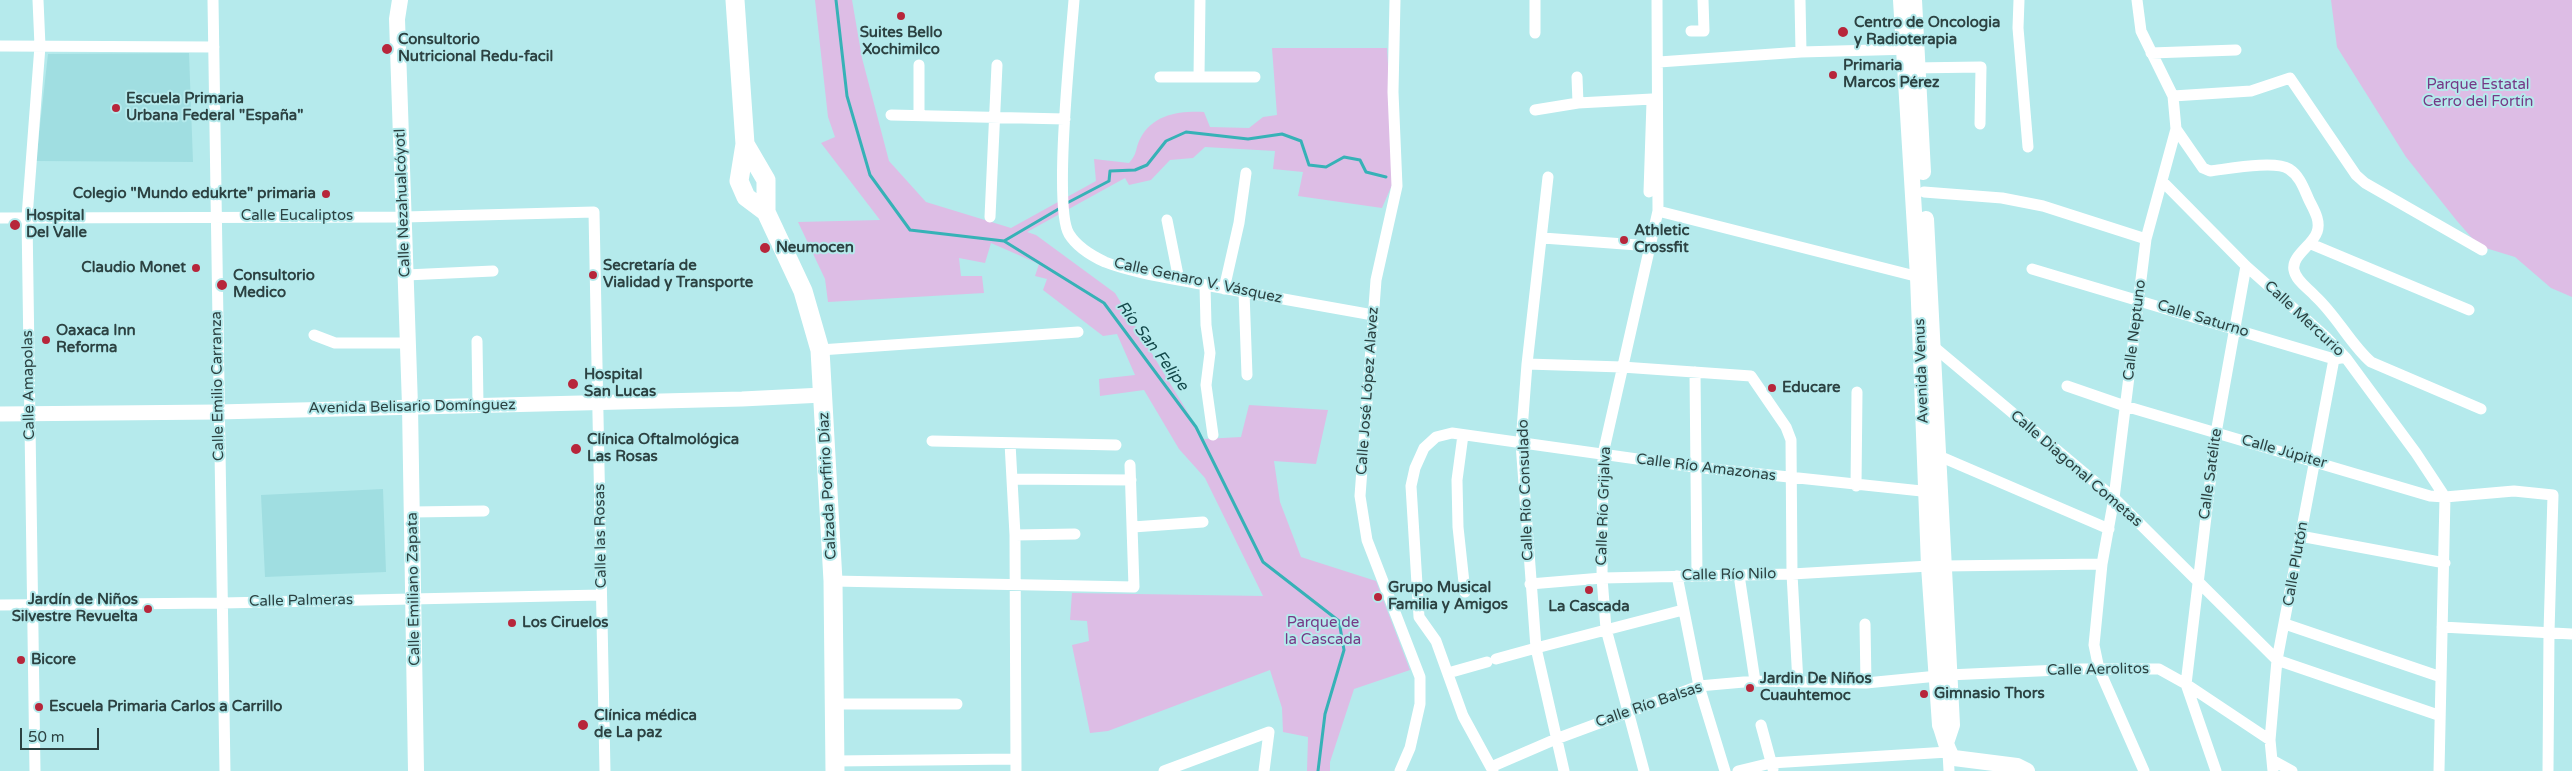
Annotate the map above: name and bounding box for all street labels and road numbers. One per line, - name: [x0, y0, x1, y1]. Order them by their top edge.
- street label: Calle Nezahualcóyotl: [391, 128, 415, 278]
- street label: Calle Eucaliptos: [241, 207, 353, 225]
- street label: Calle Genaro V. Vásquez: [1112, 254, 1284, 308]
- street label: Calle Mercurio: [2260, 277, 2348, 361]
- street label: Calle Neptuno: [2120, 278, 2150, 382]
- street label: Calle Saturno: [2155, 296, 2251, 342]
- street label: Calle José López Alavez: [1353, 306, 1383, 476]
- street label: Calle Emilio Carranza: [208, 311, 228, 461]
- street label: Avenida Venus: [1911, 318, 1933, 424]
- street label: Calle Amapolas: [19, 330, 39, 440]
- street label: Avenida Belisario Domínguez: [308, 396, 516, 418]
- street label: Calle Diagonal Cometas: [2006, 407, 2146, 531]
- street label: Calzada Porfirio Díaz: [815, 412, 841, 560]
- street label: Calle Río Consulado: [1515, 419, 1537, 561]
- street label: Calle Satélite: [2196, 427, 2226, 521]
- street label: Calle Júpiter: [2239, 431, 2329, 473]
- street label: Calle Río Grijalva: [1593, 446, 1615, 566]
- street label: Calle Río Amazonas: [1635, 450, 1777, 486]
- street label: Calle las Rosas: [591, 484, 611, 588]
- street label: Calle Emiliano Zapata: [404, 512, 424, 666]
- street label: Calle Plutón: [2280, 520, 2312, 608]
- street label: Calle Río Nilo: [1682, 565, 1776, 585]
- street label: Calle Palmeras: [249, 591, 353, 611]
- street label: Calle Aerolitos: [2047, 660, 2149, 680]
- street label: Calle Río Balsas: [1593, 678, 1705, 732]

